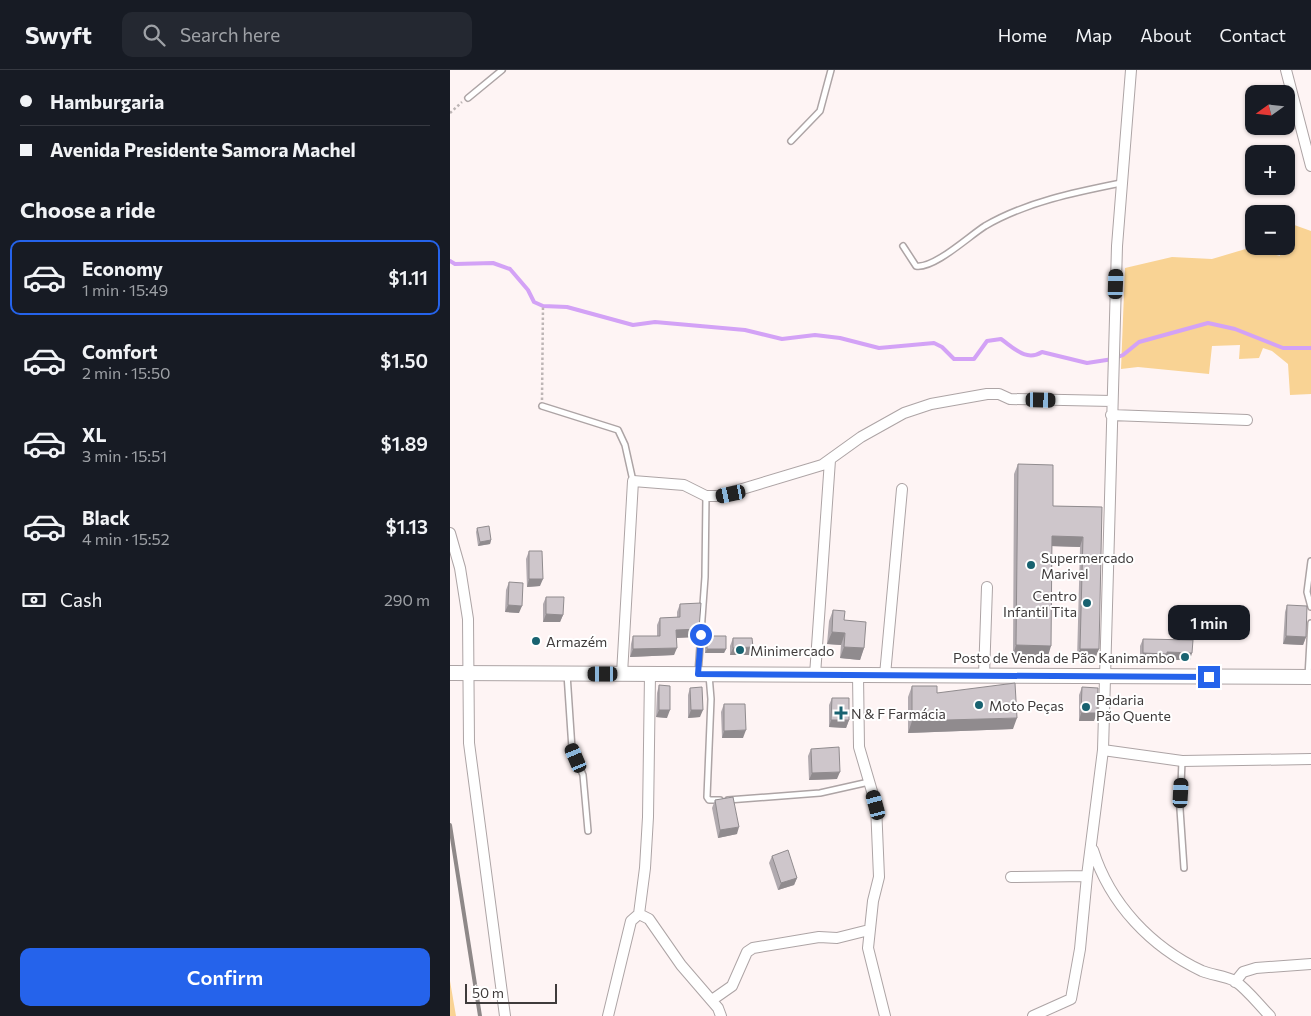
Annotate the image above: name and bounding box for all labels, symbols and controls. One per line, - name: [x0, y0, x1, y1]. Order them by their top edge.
- search box: [122, 12, 472, 57]
- text: Swyft: [25, 20, 92, 49]
- icon: search: [140, 21, 168, 49]
- text: Search here: [180, 23, 280, 46]
- text: Home: [998, 24, 1047, 46]
- text: Map: [1075, 24, 1112, 46]
- text: About: [1140, 24, 1192, 46]
- text: Contact: [1220, 24, 1286, 46]
- north arrow: [1245, 85, 1295, 135]
- map controls: [1245, 85, 1295, 255]
- text: Hamburgaria: [50, 90, 164, 113]
- text: Avenida Presidente Samora Machel: [50, 138, 356, 161]
- button: +: [1245, 145, 1295, 195]
- text: Choose a ride: [20, 196, 155, 223]
- button: −: [1245, 205, 1295, 255]
- icon: car: [22, 255, 67, 300]
- text: Economy: [82, 257, 163, 280]
- text: $1.11: [388, 266, 428, 289]
- car: [1107, 269, 1124, 299]
- text: 1 min · 15:49: [82, 280, 168, 299]
- icon: car: [22, 338, 67, 383]
- text: Comfort: [82, 340, 158, 363]
- text: $1.50: [380, 349, 428, 372]
- text: 2 min · 15:50: [82, 363, 171, 382]
- car: [1025, 392, 1056, 408]
- icon: car: [22, 421, 67, 466]
- text: XL: [82, 423, 107, 446]
- text: $1.89: [381, 432, 428, 455]
- text: 3 min · 15:51: [82, 446, 167, 465]
- car: [714, 484, 747, 504]
- icon: car: [22, 504, 67, 549]
- text: Black: [82, 506, 130, 529]
- text: $1.13: [386, 515, 428, 538]
- text: 4 min · 15:52: [82, 529, 170, 548]
- place label: Supermercado Marivel: [1041, 549, 1134, 582]
- marker: Supermercado Marivel: [1025, 559, 1037, 571]
- icon: cash: [20, 586, 48, 614]
- place label: Centro Infantil Tita: [1003, 587, 1077, 620]
- text: Cash: [60, 588, 102, 611]
- text: 290 m: [384, 590, 430, 609]
- marker: Centro Infantil Tita: [1081, 597, 1093, 609]
- callout: 1 min: [1168, 604, 1250, 640]
- text: 1 min: [1190, 613, 1228, 632]
- route start: [690, 624, 712, 646]
- place label: Armazém: [546, 633, 607, 650]
- marker: Armazém: [530, 635, 542, 647]
- place label: Minimercado: [750, 642, 834, 659]
- marker: Minimercado: [734, 644, 746, 656]
- place label: Posto de Venda de Pão Kanimambo: [953, 649, 1175, 666]
- marker: Posto de Venda de Pão Kanimambo: [1179, 651, 1191, 663]
- route end: [1198, 666, 1220, 688]
- car: [588, 667, 618, 682]
- place label: Padaria Pão Quente: [1096, 691, 1171, 724]
- place label: Moto Peças: [989, 697, 1064, 714]
- marker: Moto Peças: [973, 699, 985, 711]
- marker: Padaria Pão Quente: [1080, 701, 1092, 713]
- place label: N & F Farmácia: [851, 705, 946, 722]
- marker: N & F Farmácia: [835, 707, 847, 719]
- car: [563, 741, 588, 775]
- car: [1172, 778, 1189, 808]
- car: [864, 789, 887, 821]
- button: Confirm: [20, 948, 430, 1006]
- scale bar: [465, 981, 558, 1004]
- text: 50 m: [472, 984, 504, 1001]

